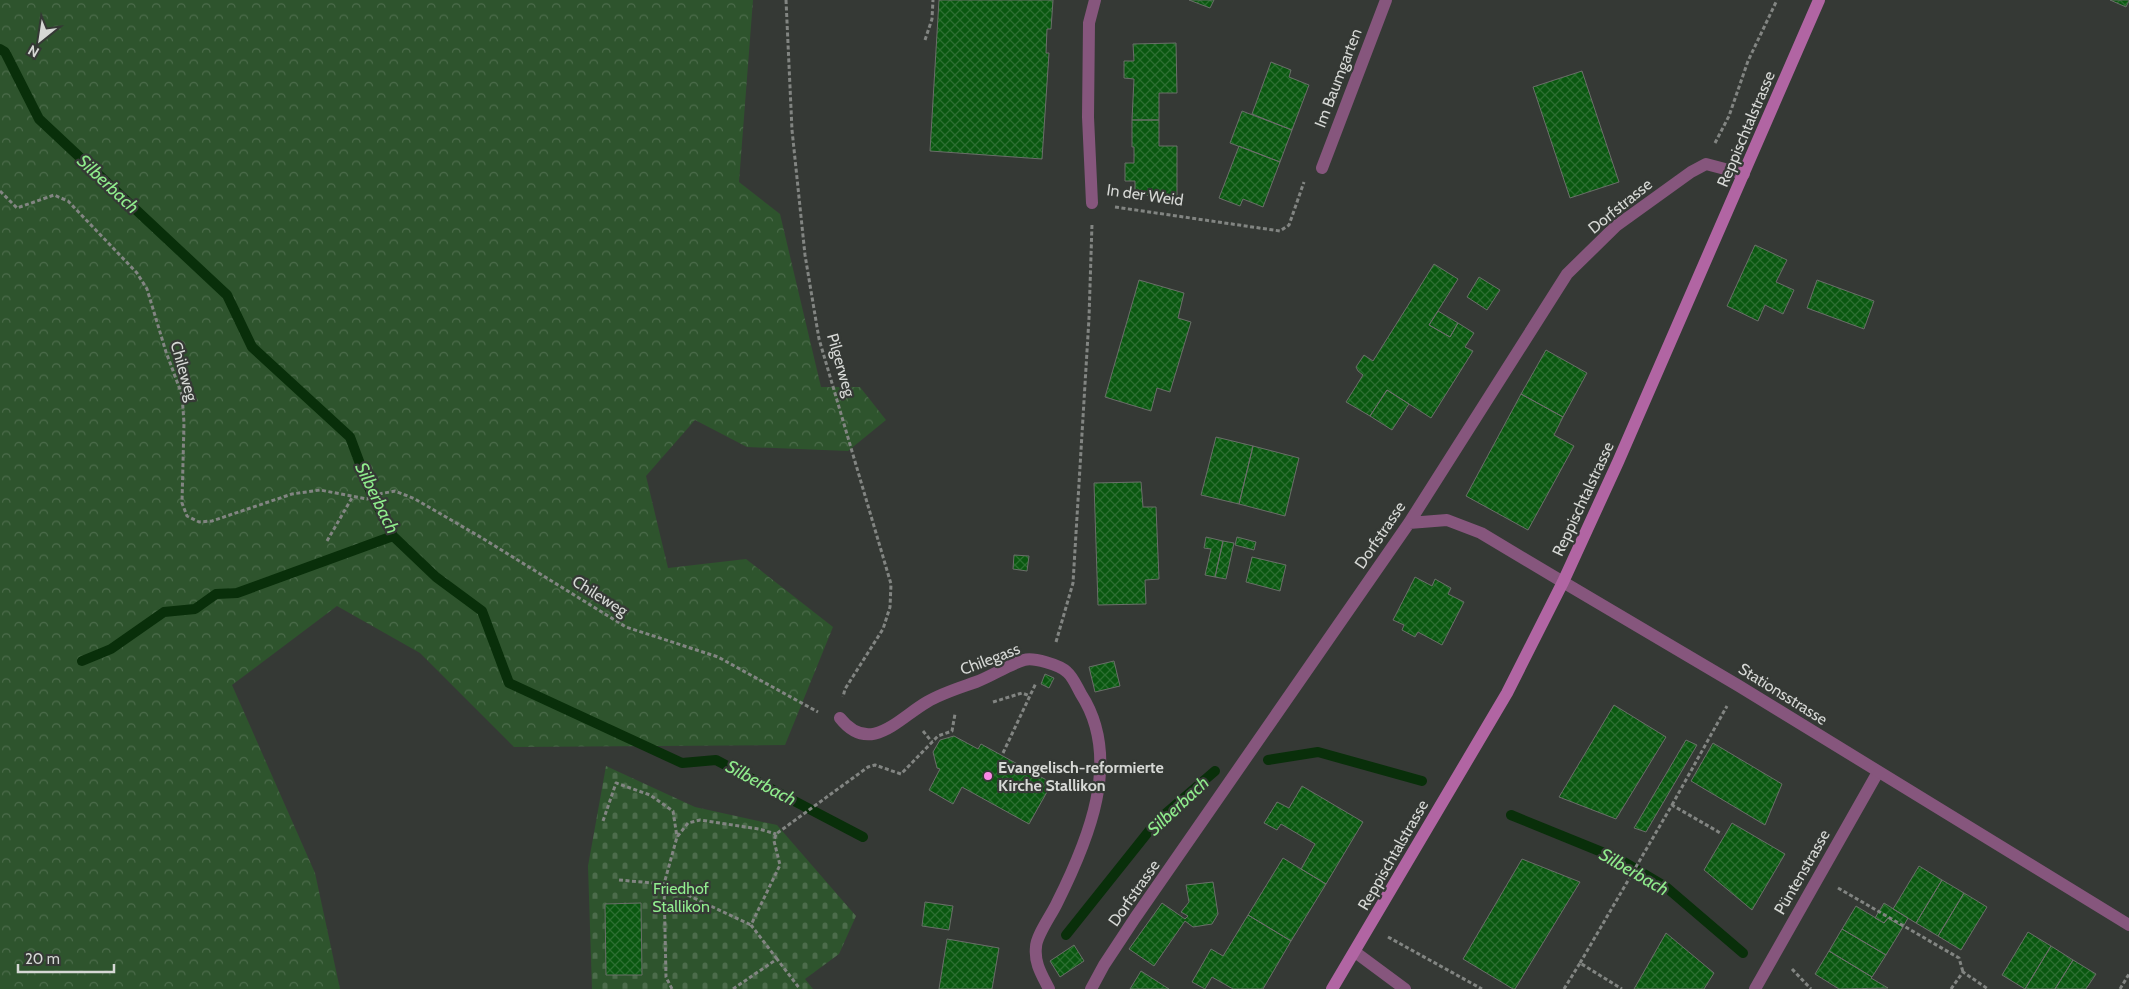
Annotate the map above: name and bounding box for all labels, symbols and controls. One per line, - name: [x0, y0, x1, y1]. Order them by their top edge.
- north arrow: [15, 15, 65, 65]
- street label: Im Baumgarten: [1310, 26, 1366, 130]
- text: N: [25, 41, 42, 62]
- street label: Reppischtalstrasse: [1713, 68, 1779, 190]
- water label: Silberbach: [73, 150, 143, 218]
- street label: Dorfstrasse: [1584, 174, 1656, 238]
- street label: In der Weid: [1105, 180, 1185, 210]
- street label: Pilgerweg: [823, 331, 859, 400]
- street label: Chileweg: [166, 339, 202, 404]
- street label: Reppischtalstrasse: [1548, 439, 1618, 559]
- water label: Silberbach: [350, 459, 404, 537]
- street label: Dorfstrasse: [1351, 498, 1409, 572]
- street label: Chileweg: [569, 572, 632, 621]
- street label: Chilegass: [957, 639, 1023, 679]
- street label: Stationsstrasse: [1735, 659, 1831, 729]
- water label: Silberbach: [722, 755, 800, 811]
- place label: Evangelisch-reformierte Kirche Stallikon: [998, 758, 1164, 795]
- marker: Evangelisch-reformierte Kirche Stallikon: [982, 770, 994, 782]
- water label: Silberbach: [1143, 772, 1213, 840]
- street label: Reppischtalstrasse: [1354, 797, 1432, 913]
- street label: Püntenstrasse: [1770, 826, 1834, 918]
- water label: Silberbach: [1595, 843, 1673, 901]
- street label: Dorfstrasse: [1104, 856, 1164, 930]
- park label: Friedhof Stallikon: [652, 879, 710, 916]
- scale bar: [18, 942, 114, 974]
- text: 20 m: [25, 950, 60, 968]

